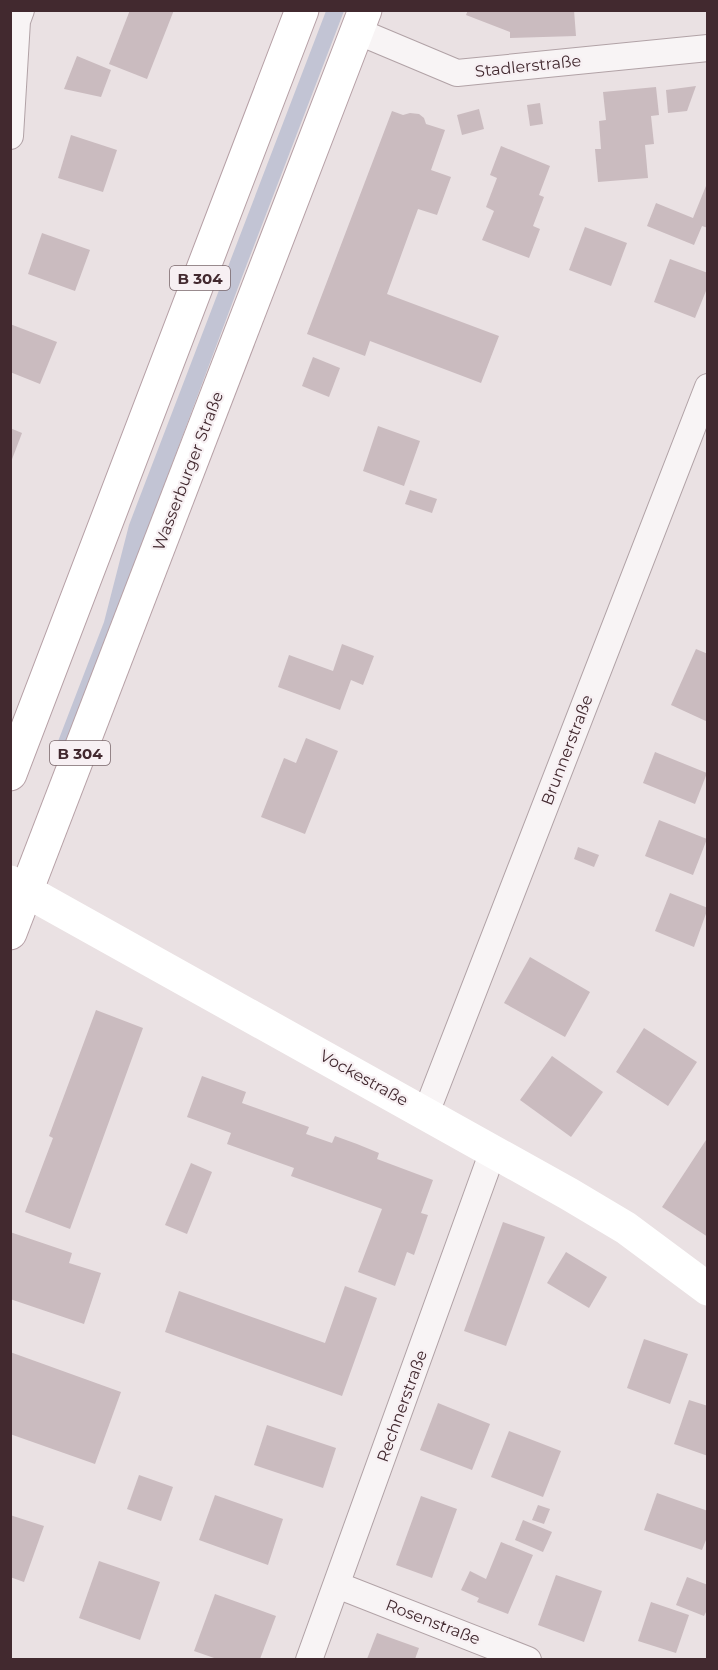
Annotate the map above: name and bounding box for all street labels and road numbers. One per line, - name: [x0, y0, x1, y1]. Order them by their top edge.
- street label: Stadlerstraße: [474, 51, 582, 81]
- road number: B 304: [170, 266, 230, 290]
- street label: Wasserburger Straße: [149, 389, 227, 553]
- street label: Brunnerstraße: [537, 692, 597, 808]
- road number: B 304: [50, 741, 110, 765]
- street label: Vockestraße: [317, 1046, 411, 1110]
- street label: Rechnerstraße: [373, 1347, 431, 1465]
- street label: Rosenstraße: [383, 1595, 483, 1649]

